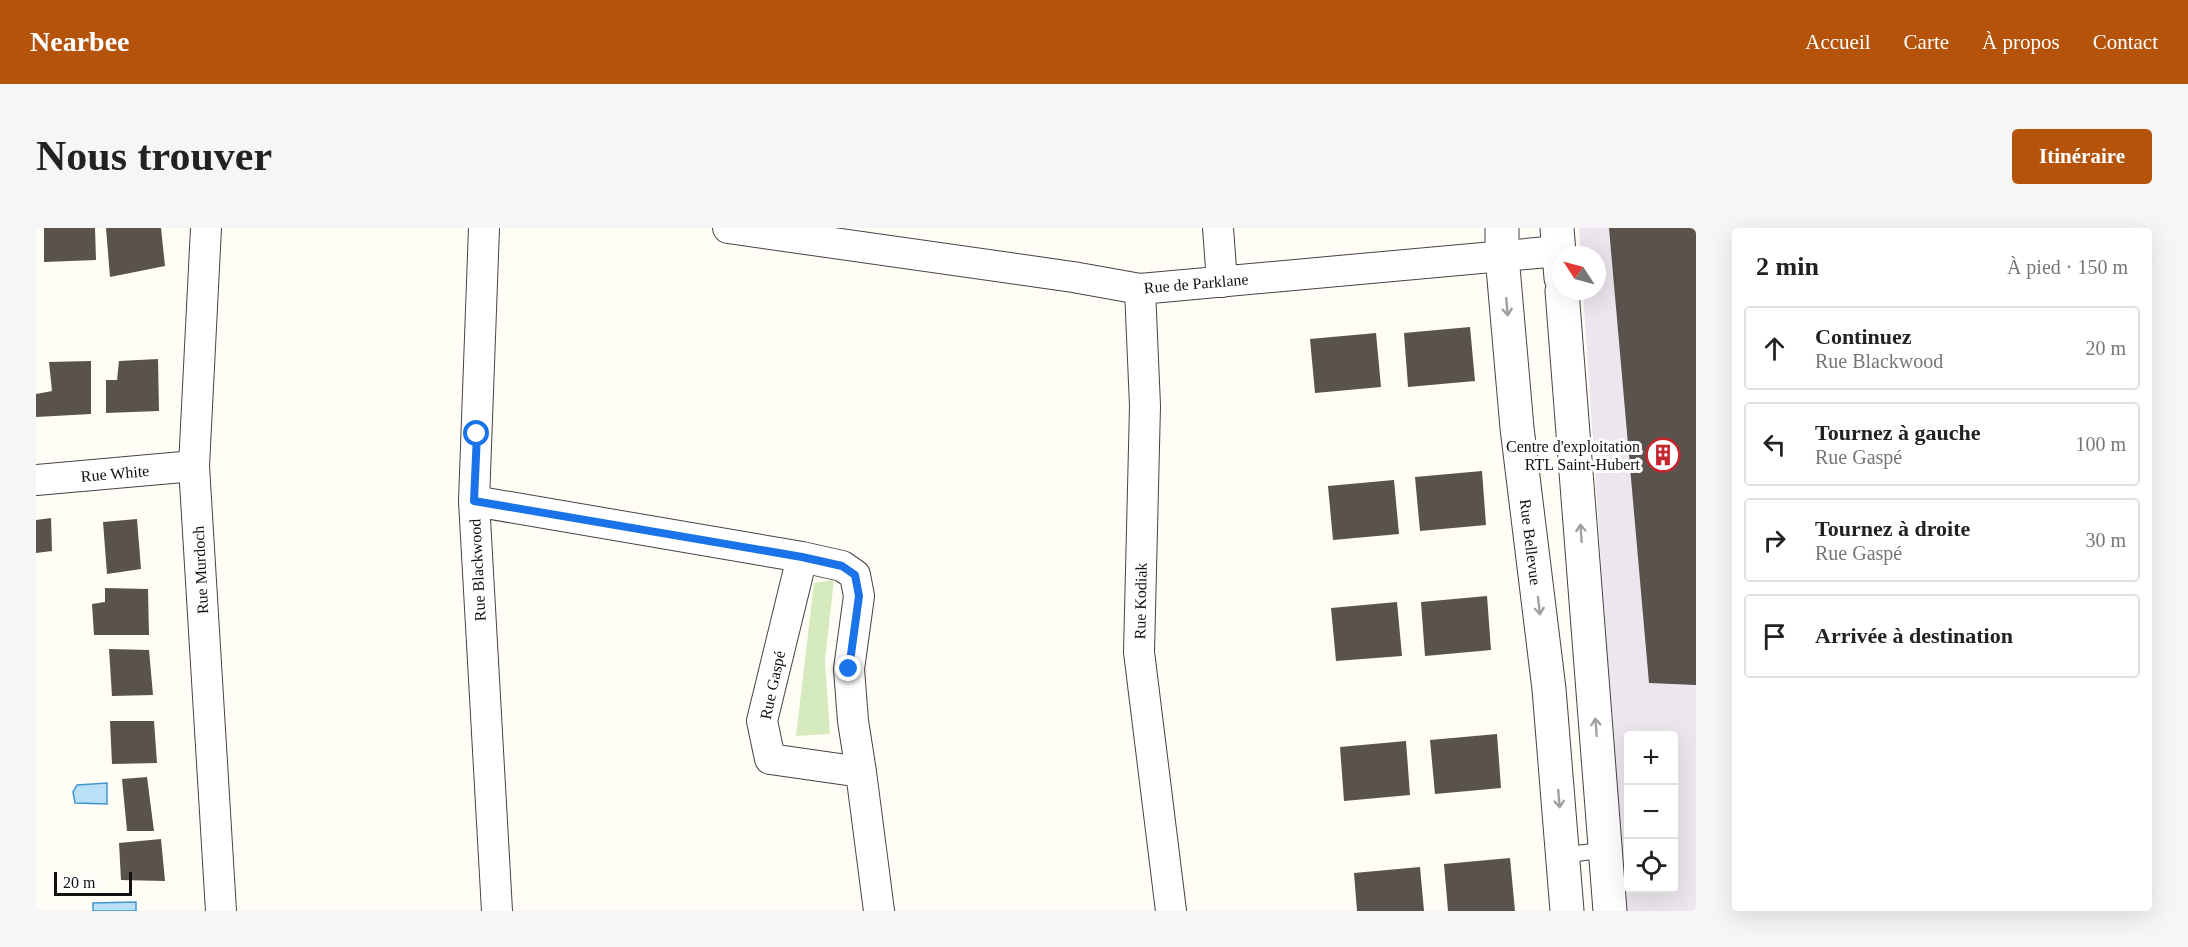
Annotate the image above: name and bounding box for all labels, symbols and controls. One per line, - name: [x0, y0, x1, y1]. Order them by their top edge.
- text: Nearbee: [30, 26, 130, 57]
- text: Accueil: [1805, 30, 1871, 54]
- text: Carte: [1904, 30, 1949, 54]
- text: À propos: [1982, 30, 2060, 54]
- text: Contact: [2093, 30, 2158, 54]
- button: Itinéraire: [2012, 129, 2152, 184]
- text: Nous trouver: [36, 133, 272, 179]
- north arrow: [1552, 246, 1606, 300]
- text: 2 min: [1756, 252, 1819, 281]
- text: À pied · 150 m: [2007, 256, 2128, 278]
- street label: Rue de Parklane: [1143, 270, 1249, 297]
- one-way arrow: [1502, 297, 1513, 317]
- text: Continuez: [1815, 324, 1912, 349]
- icon: ahead: [1758, 332, 1791, 365]
- text: 20 m: [2085, 337, 2126, 359]
- text: Rue Blackwood: [1815, 350, 1943, 372]
- route start: [463, 420, 489, 446]
- text: Tournez à gauche: [1815, 420, 1980, 445]
- icon: left: [1758, 428, 1791, 461]
- text: 100 m: [2075, 433, 2126, 455]
- building icon: Centre d'exploitation RTL Saint-Hubert: [1645, 437, 1681, 473]
- place label: Centre d'exploitation RTL Saint-Hubert: [1506, 438, 1641, 473]
- text: Rue Gaspé: [1815, 446, 1902, 468]
- street label: Rue White: [80, 462, 150, 485]
- street label: Rue Bellevue: [1517, 498, 1544, 586]
- text: Tournez à droite: [1815, 516, 1970, 541]
- street label: Rue Blackwood: [466, 518, 489, 622]
- one-way arrow: [1575, 523, 1586, 543]
- icon: right: [1758, 524, 1791, 557]
- street label: Rue Murdoch: [190, 525, 211, 615]
- text: 30 m: [2085, 529, 2126, 551]
- text: Rue Gaspé: [1815, 542, 1902, 564]
- street label: Rue Kodiak: [1131, 562, 1150, 640]
- one-way arrow: [1533, 595, 1544, 615]
- icon: arrive: [1758, 620, 1791, 653]
- text: Arrivée à destination: [1815, 623, 2013, 648]
- street label: Rue Gaspé: [757, 649, 789, 721]
- route end: [835, 655, 861, 681]
- one-way arrow: [1590, 718, 1601, 738]
- map controls: [1624, 731, 1678, 893]
- button: +: [1624, 731, 1678, 785]
- button: −: [1624, 785, 1678, 839]
- one-way arrow: [1553, 789, 1564, 809]
- button: locate: [1624, 839, 1678, 893]
- scale bar: [54, 869, 132, 896]
- text: 20 m: [63, 874, 95, 891]

